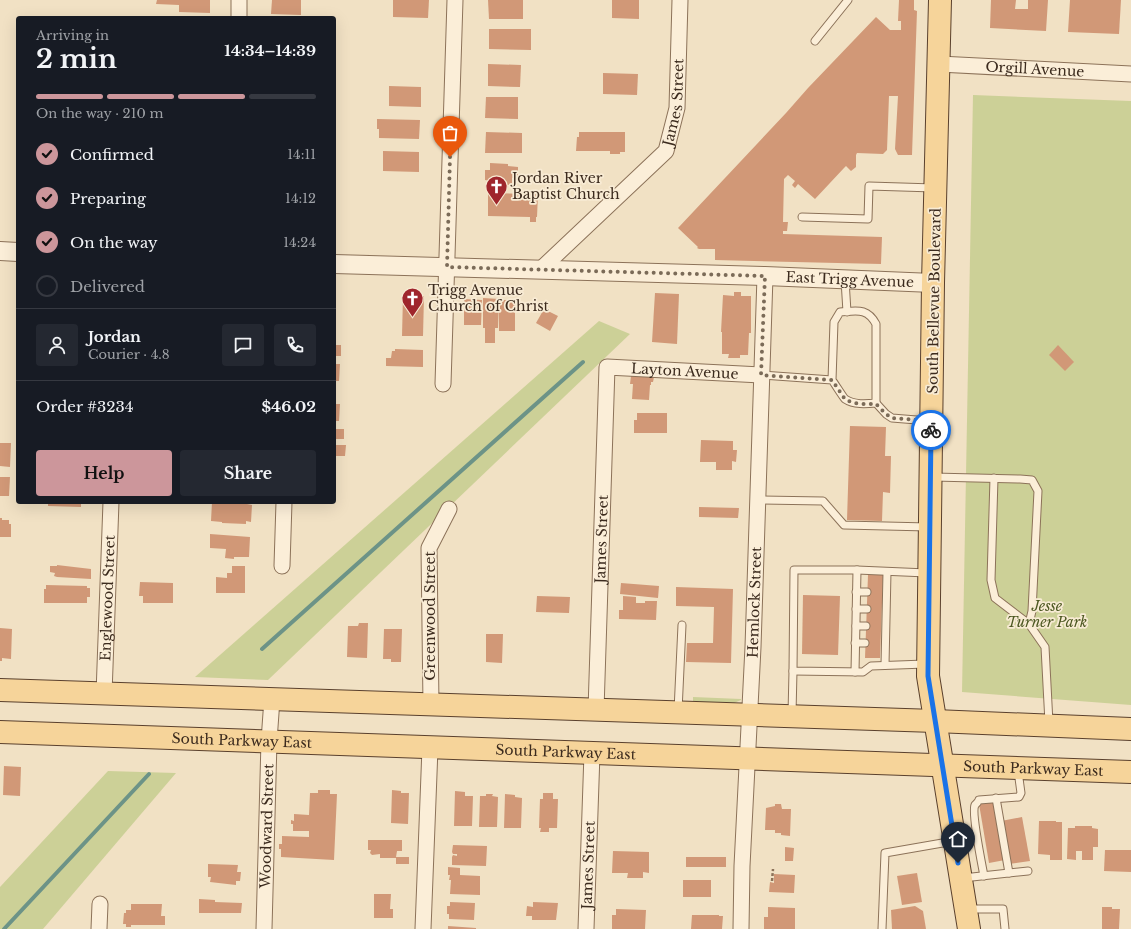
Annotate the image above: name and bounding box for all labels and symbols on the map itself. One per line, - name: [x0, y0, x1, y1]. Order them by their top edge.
- street label: Orgill Avenue: [985, 57, 1085, 81]
- street label: James Street: [658, 58, 687, 150]
- pin: [433, 116, 467, 157]
- place label: Jordan River Baptist Church: [510, 169, 620, 203]
- church icon: Jordan River Baptist Church: [483, 173, 509, 206]
- street label: South Bellevue Boulevard: [923, 207, 945, 394]
- street label: East Trigg Avenue: [785, 268, 914, 291]
- place label: Trigg Avenue Church of Christ: [428, 281, 550, 315]
- church icon: Trigg Avenue Church of Christ: [400, 285, 426, 318]
- street label: Layton Avenue: [631, 359, 739, 383]
- courier: [911, 410, 951, 450]
- street label: James Street: [591, 494, 612, 586]
- street label: Englewood Street: [96, 534, 119, 661]
- street label: Hemlock Street: [743, 546, 765, 658]
- street label: Greenwood Street: [421, 550, 439, 681]
- park label: Jesse Turner Park: [1007, 597, 1087, 631]
- street label: South Parkway East: [171, 729, 313, 752]
- street label: South Parkway East: [495, 741, 637, 764]
- street label: South Parkway East: [963, 757, 1105, 780]
- street label: Woodward Street: [256, 763, 277, 890]
- street label: James Street: [578, 820, 599, 912]
- pin: [941, 822, 975, 863]

